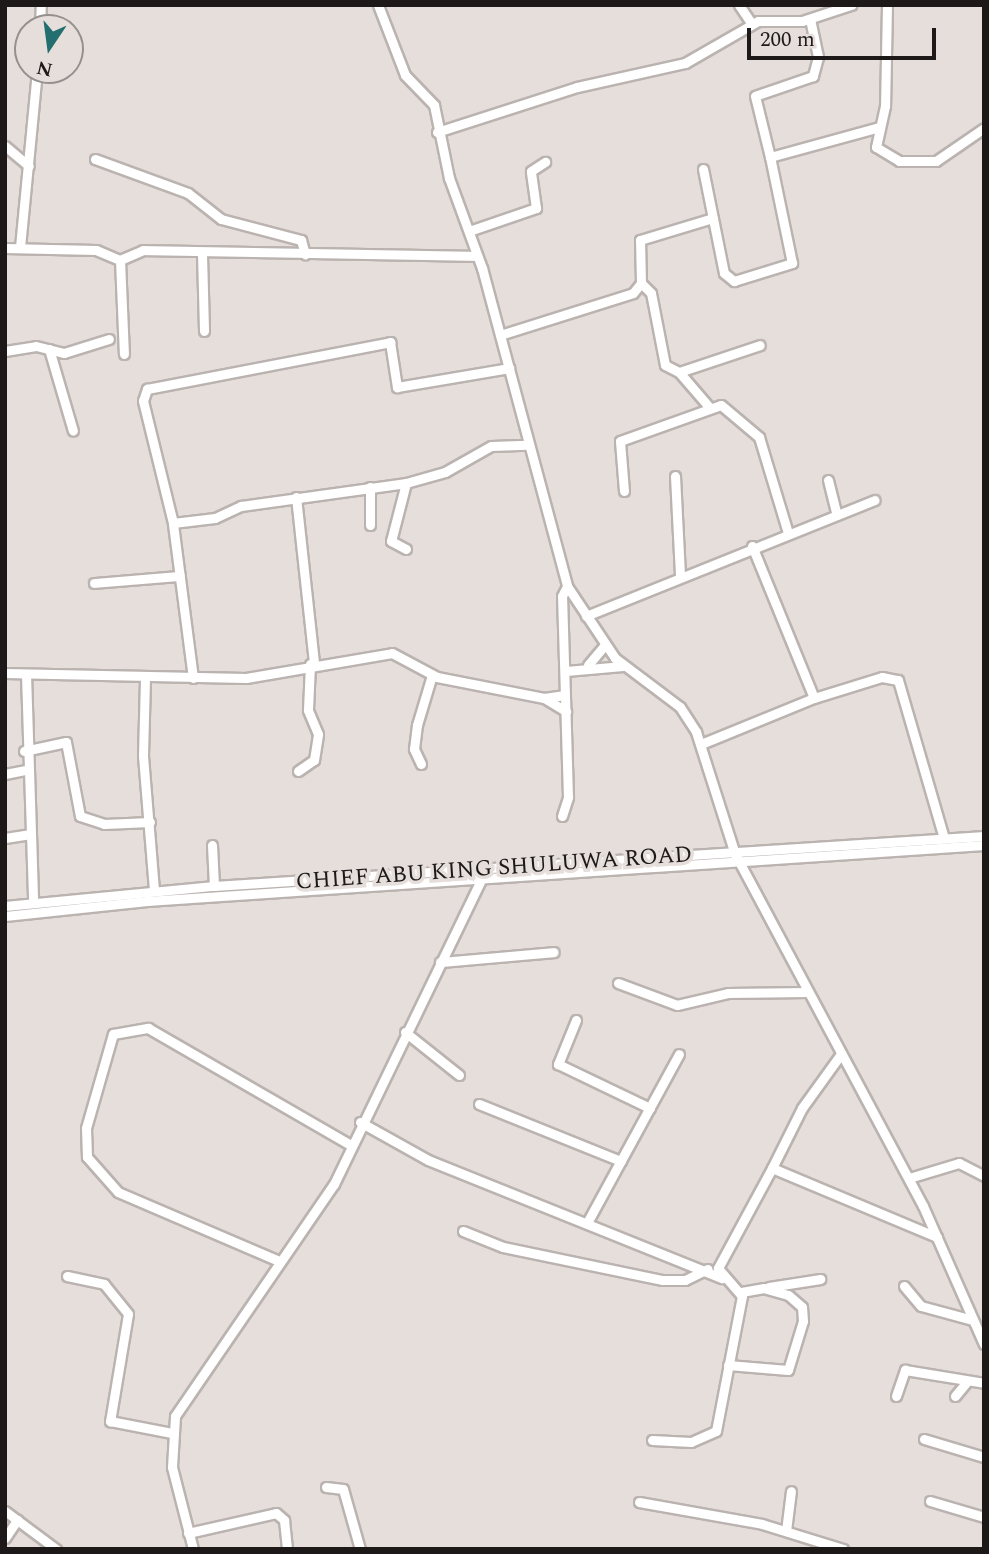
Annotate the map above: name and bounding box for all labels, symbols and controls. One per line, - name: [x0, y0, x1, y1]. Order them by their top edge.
- north arrow: [14, 14, 84, 84]
- scale bar: [751, 14, 940, 58]
- text: 200 m: [760, 24, 815, 56]
- text: N: [34, 52, 55, 84]
- street label: CHIEF ABU KING SHULUWA ROAD: [295, 841, 693, 897]

